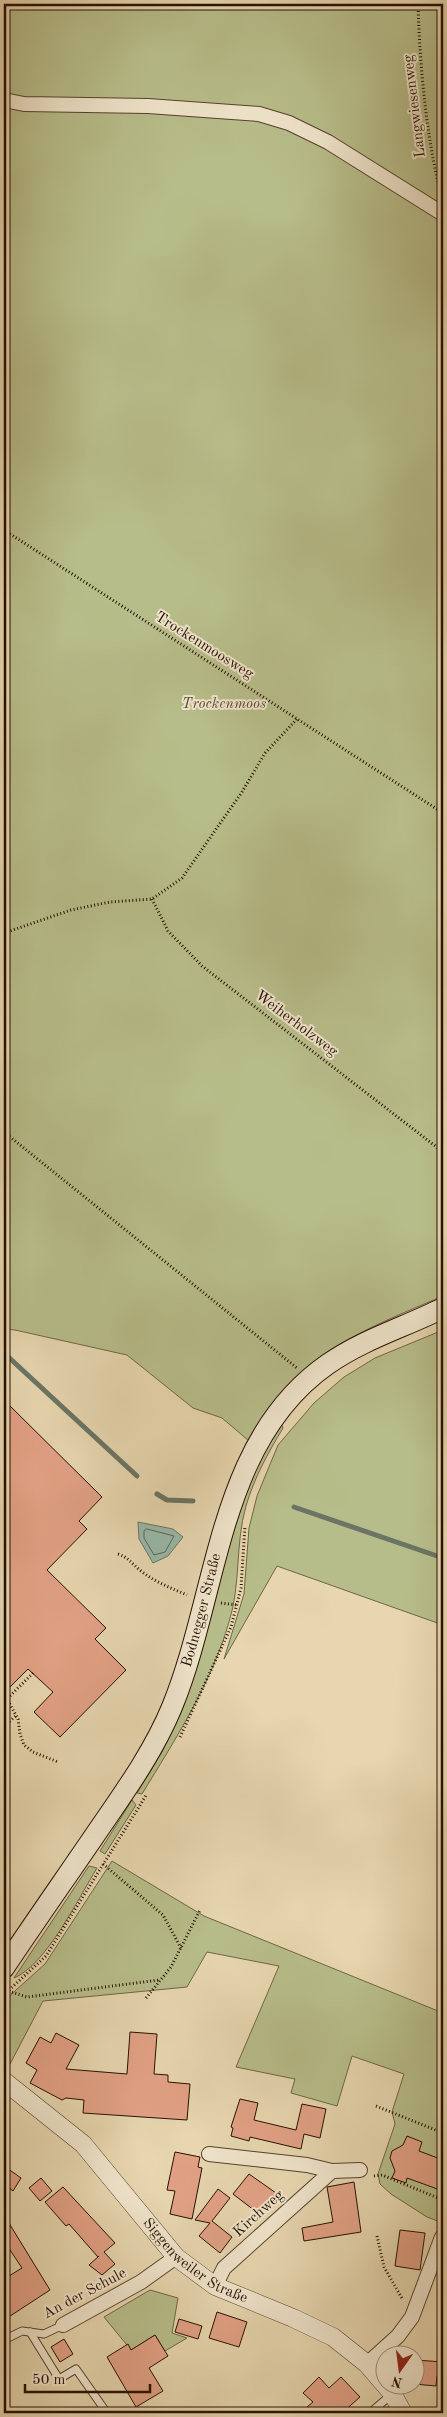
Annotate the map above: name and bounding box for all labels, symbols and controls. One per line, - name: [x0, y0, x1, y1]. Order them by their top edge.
- street label: Langwiesenweg: [401, 54, 429, 158]
- street label: Trockenmoosweg: [152, 610, 256, 682]
- park label: Trockenmoos: [182, 697, 266, 712]
- street label: Weiherholzweg: [252, 988, 340, 1060]
- street label: Bodnegger Straße: [179, 1552, 224, 1669]
- street label: Kirchweg: [231, 2188, 287, 2240]
- street label: Siggenweiler Straße: [140, 2215, 250, 2306]
- street label: An der Schule: [41, 2266, 129, 2322]
- north arrow: [374, 2344, 424, 2394]
- scale bar: [25, 2362, 150, 2394]
- text: 50 m: [32, 2373, 66, 2388]
- text: N: [390, 2373, 404, 2390]

